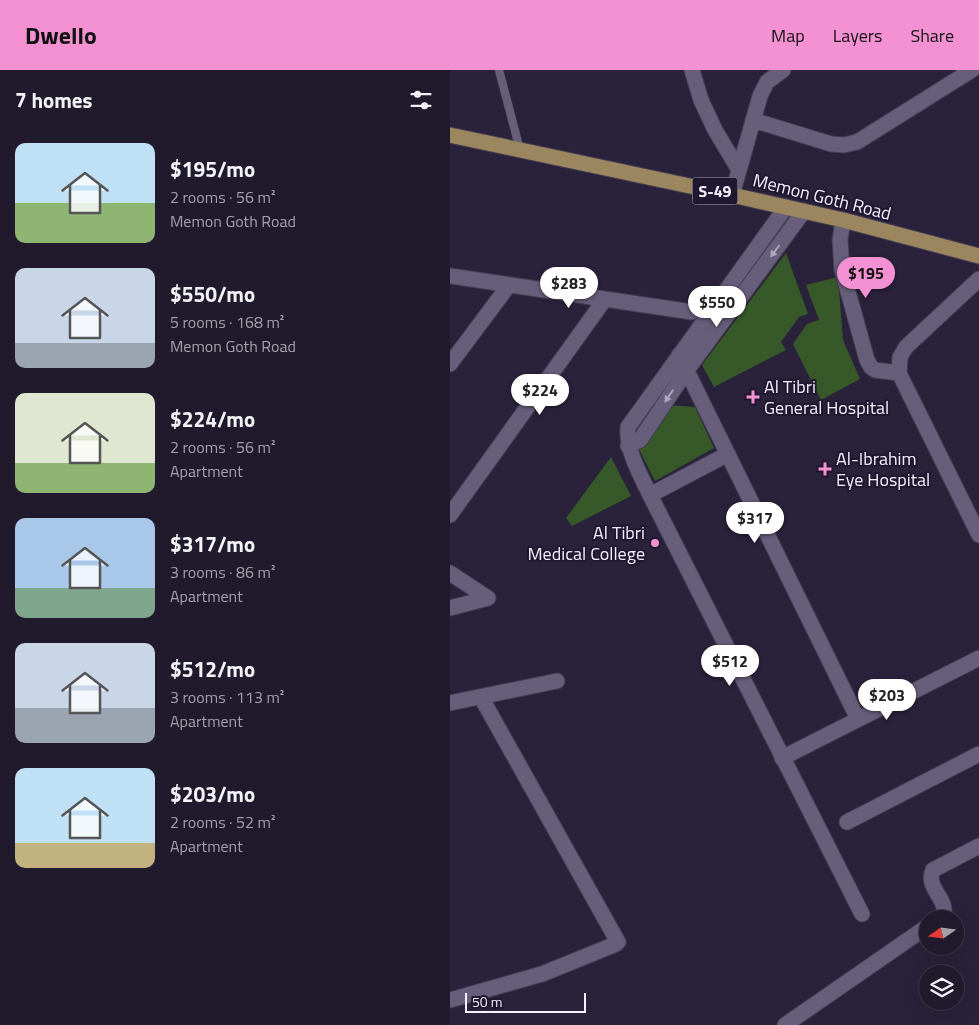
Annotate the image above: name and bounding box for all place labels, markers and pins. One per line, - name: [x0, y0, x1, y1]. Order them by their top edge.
- pin: $195: [836, 256, 896, 299]
- pin: $283: [539, 266, 599, 309]
- pin: $550: [687, 286, 747, 328]
- place label: Al Tibri General Hospital: [764, 373, 889, 421]
- pin: $224: [510, 374, 570, 416]
- marker: Al Tibri General Hospital: [746, 390, 760, 404]
- place label: Al-Ibrahim Eye Hospital: [836, 445, 930, 493]
- marker: Al-Ibrahim Eye Hospital: [818, 462, 832, 476]
- pin: $317: [725, 502, 785, 544]
- place label: Al Tibri Medical College: [528, 519, 645, 567]
- marker: Al Tibri Medical College: [649, 537, 661, 549]
- pin: $512: [700, 644, 760, 687]
- pin: $203: [857, 678, 917, 721]

